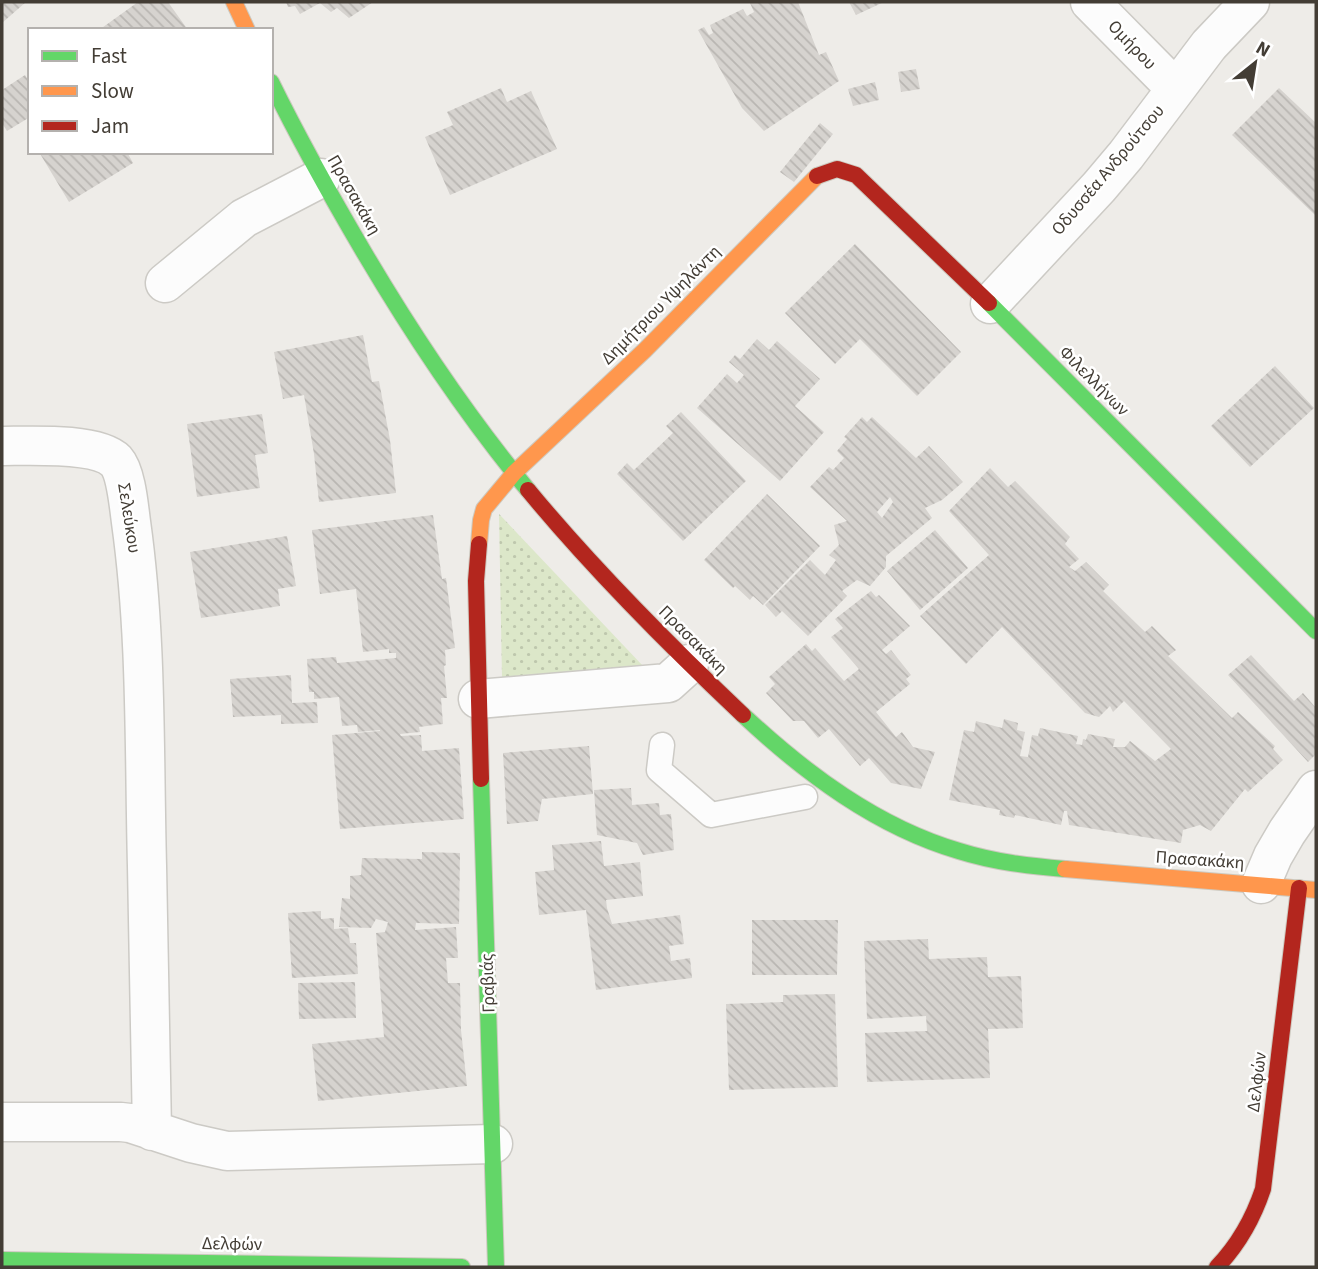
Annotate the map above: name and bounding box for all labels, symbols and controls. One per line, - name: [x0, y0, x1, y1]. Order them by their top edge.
- street label: Ομήρου: [1102, 15, 1162, 75]
- legend: [28, 28, 273, 154]
- north arrow: [1220, 28, 1290, 98]
- text: N: [1251, 35, 1275, 64]
- text: Fast: [91, 41, 127, 71]
- text: Slow: [91, 76, 134, 106]
- street label: Οδυσσέα Ανδρούτσου: [1046, 99, 1170, 241]
- text: Jam: [91, 111, 129, 141]
- street label: Πρασακάκη: [321, 150, 387, 240]
- street label: Δημήτριου Υψηλάντη: [596, 240, 726, 370]
- street label: Φιλελλήνων: [1053, 340, 1135, 422]
- street label: Σελεύκου: [111, 481, 147, 555]
- street label: Πρασακάκη: [653, 600, 733, 680]
- street label: Πρασακάκη: [1155, 844, 1245, 876]
- street label: Γραβιάς: [474, 953, 502, 1013]
- street label: Δελφών: [1241, 1050, 1273, 1114]
- street label: Δελφών: [202, 1231, 263, 1257]

